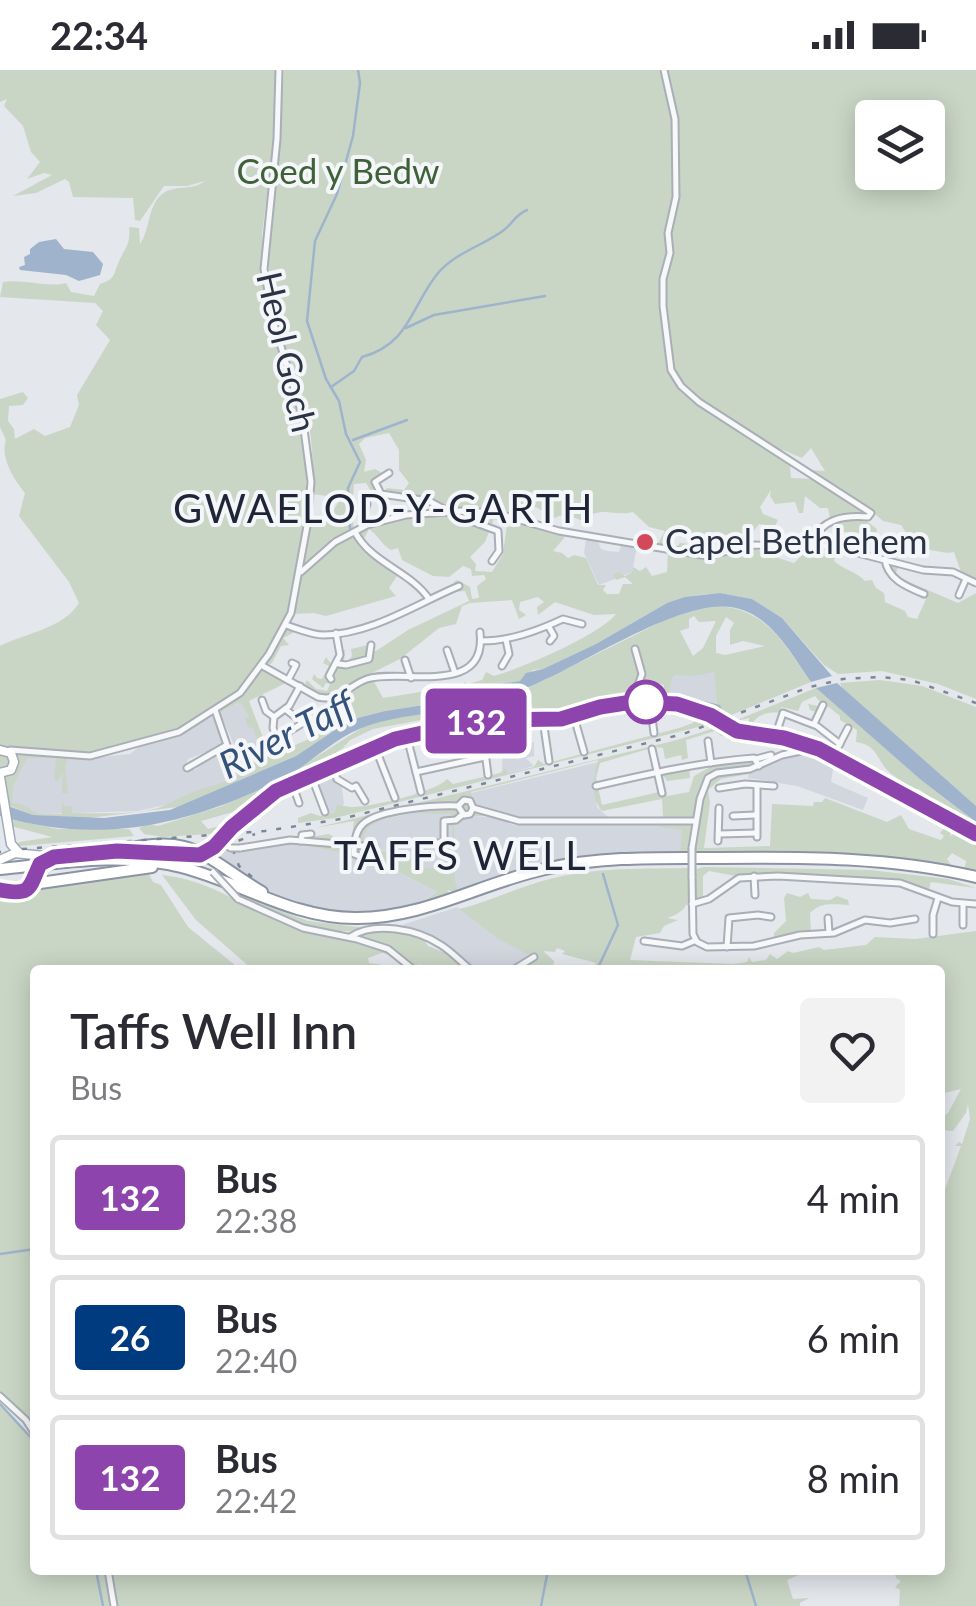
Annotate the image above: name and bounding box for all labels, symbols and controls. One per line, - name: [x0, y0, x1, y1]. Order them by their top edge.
- text: 22:34: [50, 12, 148, 58]
- map controls: [855, 100, 945, 190]
- button: layers: [855, 100, 945, 190]
- park label: Coed y Bedw: [236, 149, 440, 191]
- street label: Heol Goch: [249, 267, 327, 436]
- district label: GWAELOD-Y-GARTH: [173, 484, 595, 532]
- place label: Capel Bethlehem: [665, 519, 927, 561]
- marker: Capel Bethlehem: [634, 531, 656, 553]
- water label: River Taff: [211, 678, 364, 787]
- unlabelled marker: [625, 681, 667, 723]
- line badge: 132: [418, 688, 534, 754]
- text: 132: [446, 700, 506, 742]
- district label: TAFFS WELL: [334, 831, 588, 879]
- button: heart: [800, 998, 905, 1103]
- text: Taffs Well Inn: [70, 1002, 357, 1059]
- text: Bus: [70, 1068, 122, 1107]
- text: Bus: [215, 1155, 278, 1201]
- text: 4 min: [807, 1175, 900, 1221]
- text: 132: [100, 1176, 160, 1218]
- text: 22:38: [215, 1201, 297, 1240]
- text: Bus: [215, 1295, 278, 1341]
- text: 6 min: [807, 1315, 900, 1361]
- text: 26: [110, 1316, 150, 1358]
- text: 22:40: [215, 1341, 297, 1380]
- text: Bus: [215, 1435, 278, 1481]
- text: 8 min: [807, 1455, 900, 1501]
- text: 132: [100, 1456, 160, 1498]
- text: 22:42: [215, 1481, 297, 1520]

